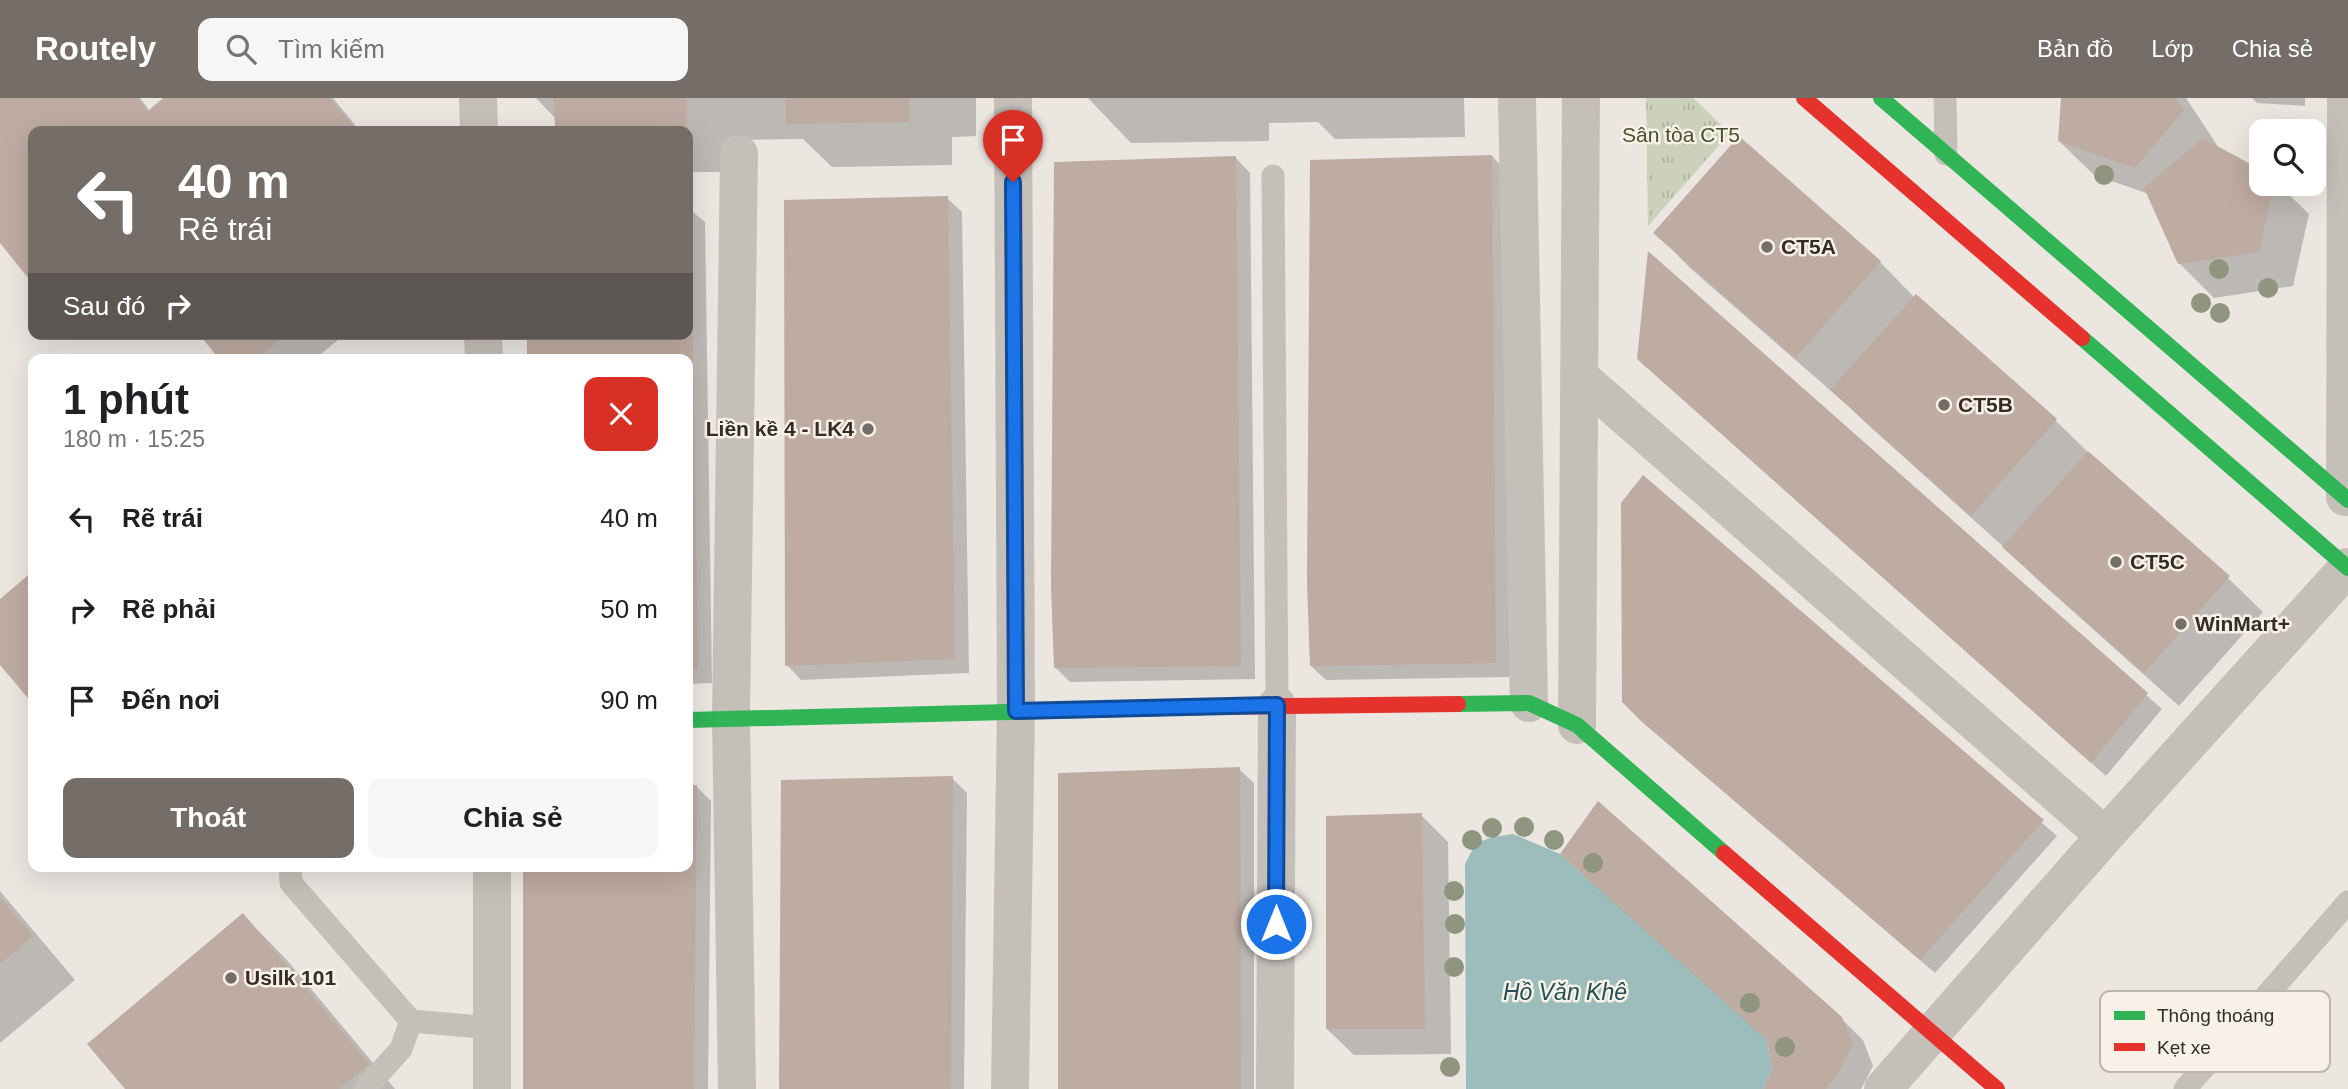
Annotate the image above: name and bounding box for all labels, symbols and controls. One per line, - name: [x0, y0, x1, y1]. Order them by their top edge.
- search box: [198, 18, 688, 81]
- text: Routely: [35, 30, 156, 67]
- icon: search: [222, 30, 260, 68]
- text: Tìm kiếm: [278, 34, 385, 64]
- text: Bản đồ: [2037, 35, 2113, 62]
- text: Lớp: [2151, 35, 2194, 62]
- text: Chia sẻ: [2232, 35, 2313, 62]
- pin: [983, 110, 1043, 182]
- map controls: [2249, 119, 2326, 196]
- button: search: [2249, 119, 2326, 196]
- icon: arrive: [994, 121, 1032, 159]
- park label: Sân tòa CT5: [1622, 123, 1740, 146]
- icon: left: [63, 154, 154, 245]
- text: 40 m: [178, 154, 290, 208]
- text: Rẽ trái: [178, 211, 272, 247]
- place label: CT5A: [1781, 235, 1836, 258]
- marker: CT5A: [1759, 239, 1775, 255]
- icon: right: [159, 287, 197, 325]
- text: Sau đó: [63, 291, 145, 321]
- text: 1 phút: [63, 376, 189, 423]
- button: close: [584, 377, 658, 451]
- place label: CT5B: [1958, 393, 2013, 416]
- marker: CT5B: [1936, 397, 1952, 413]
- place label: Liền kề 4 - LK4: [706, 417, 854, 440]
- marker: Liền kề 4 - LK4: [860, 421, 876, 437]
- text: 180 m · 15:25: [63, 426, 205, 452]
- icon: left: [63, 500, 101, 538]
- text: Rẽ trái: [122, 503, 203, 533]
- text: 40 m: [600, 503, 658, 533]
- place label: CT5C: [2130, 550, 2185, 573]
- marker: CT5C: [2108, 554, 2124, 570]
- icon: right: [63, 591, 101, 629]
- text: Rẽ phải: [122, 594, 216, 624]
- text: 50 m: [600, 594, 658, 624]
- place label: WinMart+: [2195, 612, 2290, 635]
- marker: WinMart+: [2173, 616, 2189, 632]
- icon: arrive: [63, 682, 101, 720]
- text: Đến nơi: [122, 685, 220, 715]
- text: 90 m: [600, 685, 658, 715]
- button: Thoát: [63, 778, 354, 858]
- button: Chia sẻ: [368, 778, 658, 858]
- position arrow: [1239, 887, 1313, 961]
- place label: Usilk 101: [245, 966, 336, 989]
- marker: Usilk 101: [223, 970, 239, 986]
- water label: Hồ Văn Khê: [1503, 979, 1627, 1005]
- legend: [2100, 991, 2330, 1072]
- text: Thông thoáng: [2157, 1005, 2274, 1026]
- text: Kẹt xe: [2157, 1037, 2211, 1058]

